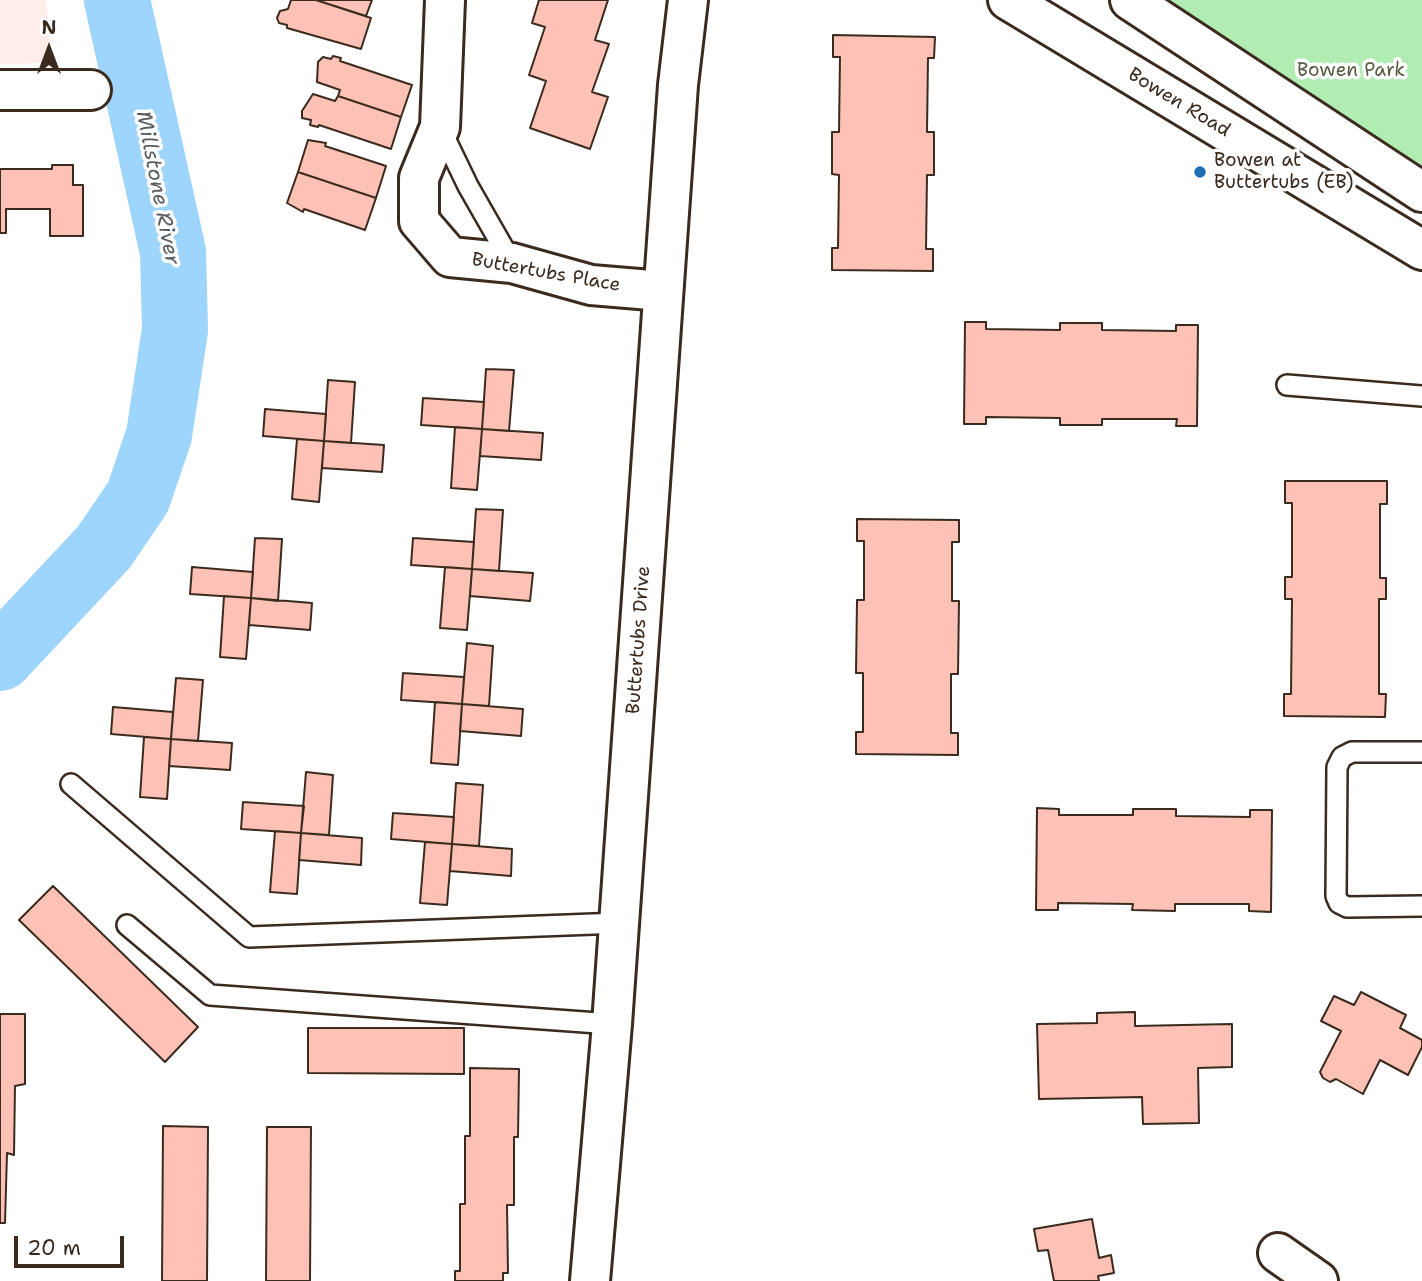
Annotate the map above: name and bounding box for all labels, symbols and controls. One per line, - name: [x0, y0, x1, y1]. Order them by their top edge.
- north arrow: [14, 14, 84, 84]
- text: N: [41, 15, 57, 40]
- park label: Bowen Park: [1297, 60, 1405, 82]
- street label: Bowen Road: [1124, 64, 1234, 142]
- water label: Millstone River: [130, 109, 184, 267]
- place label: Bowen at Buttertubs (EB): [1214, 150, 1354, 194]
- marker: Bowen at Buttertubs (EB): [1192, 164, 1208, 180]
- street label: Buttertubs Place: [470, 249, 622, 297]
- street label: Buttertubs Drive: [622, 565, 656, 715]
- scale bar: [18, 1222, 128, 1266]
- text: 20 m: [27, 1234, 81, 1262]

